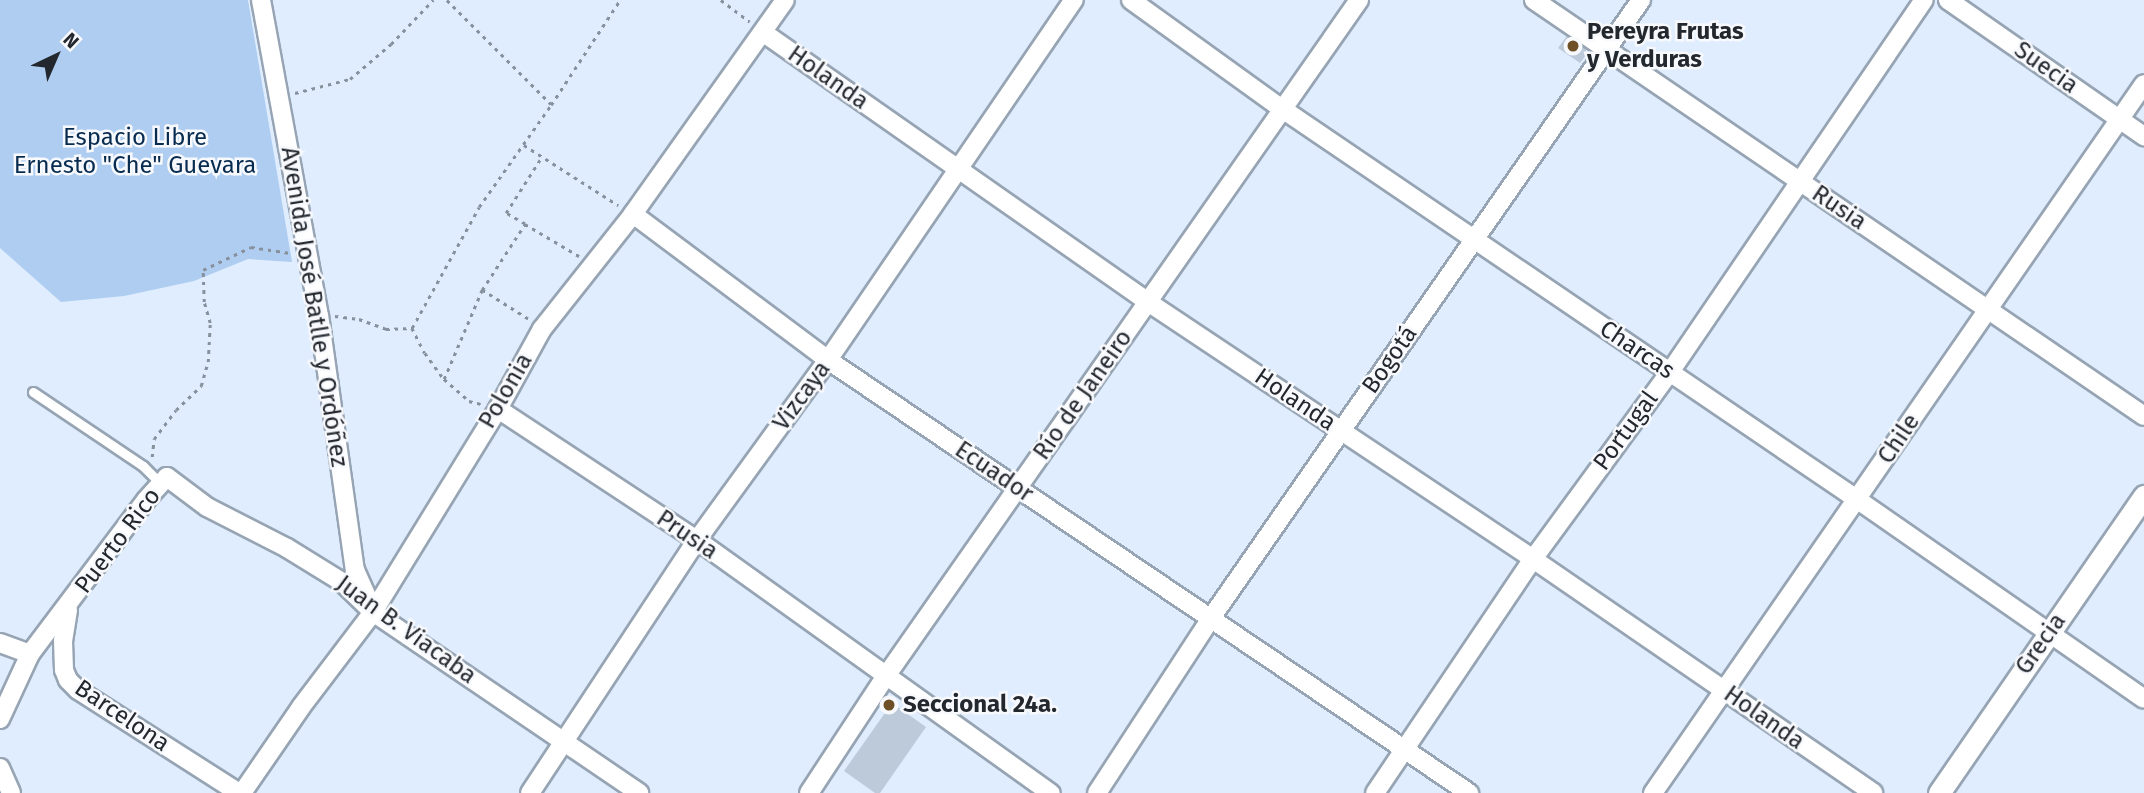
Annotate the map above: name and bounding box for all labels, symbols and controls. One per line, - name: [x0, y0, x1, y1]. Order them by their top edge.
- place label: Pereyra Frutas y Verduras: [1587, 18, 1744, 74]
- north arrow: [21, 21, 91, 91]
- text: N: [58, 28, 83, 53]
- street label: Suecia: [2008, 36, 2084, 100]
- marker: Pereyra Frutas y Verduras: [1565, 38, 1581, 54]
- street label: Holanda: [782, 40, 874, 116]
- park label: Espacio Libre Ernesto "Che" Guevara: [14, 124, 256, 180]
- street label: Avenida José Batlle y Ordóñez: [274, 145, 354, 469]
- street label: Rusia: [1806, 179, 1872, 237]
- street label: Charcas: [1594, 315, 1680, 385]
- street label: Bogotá: [1356, 321, 1424, 399]
- street label: Río de Janeiro: [1028, 324, 1138, 466]
- street label: Polonia: [473, 348, 539, 434]
- street label: Vizcaya: [767, 356, 837, 436]
- street label: Holanda: [1249, 362, 1341, 438]
- street label: Portugal: [1588, 386, 1664, 476]
- street label: Chile: [1872, 409, 1926, 469]
- street label: Ecuador: [949, 435, 1039, 509]
- street label: Puerto Rico: [69, 483, 167, 599]
- street label: Prusia: [651, 504, 723, 566]
- street label: Juan B. Viacaba: [330, 570, 482, 690]
- street label: Grecia: [2010, 608, 2072, 680]
- street label: Barcelona: [69, 674, 175, 758]
- street label: Holanda: [1718, 680, 1810, 756]
- place label: Seccional 24a.: [903, 691, 1057, 719]
- marker: Seccional 24a.: [881, 697, 897, 713]

